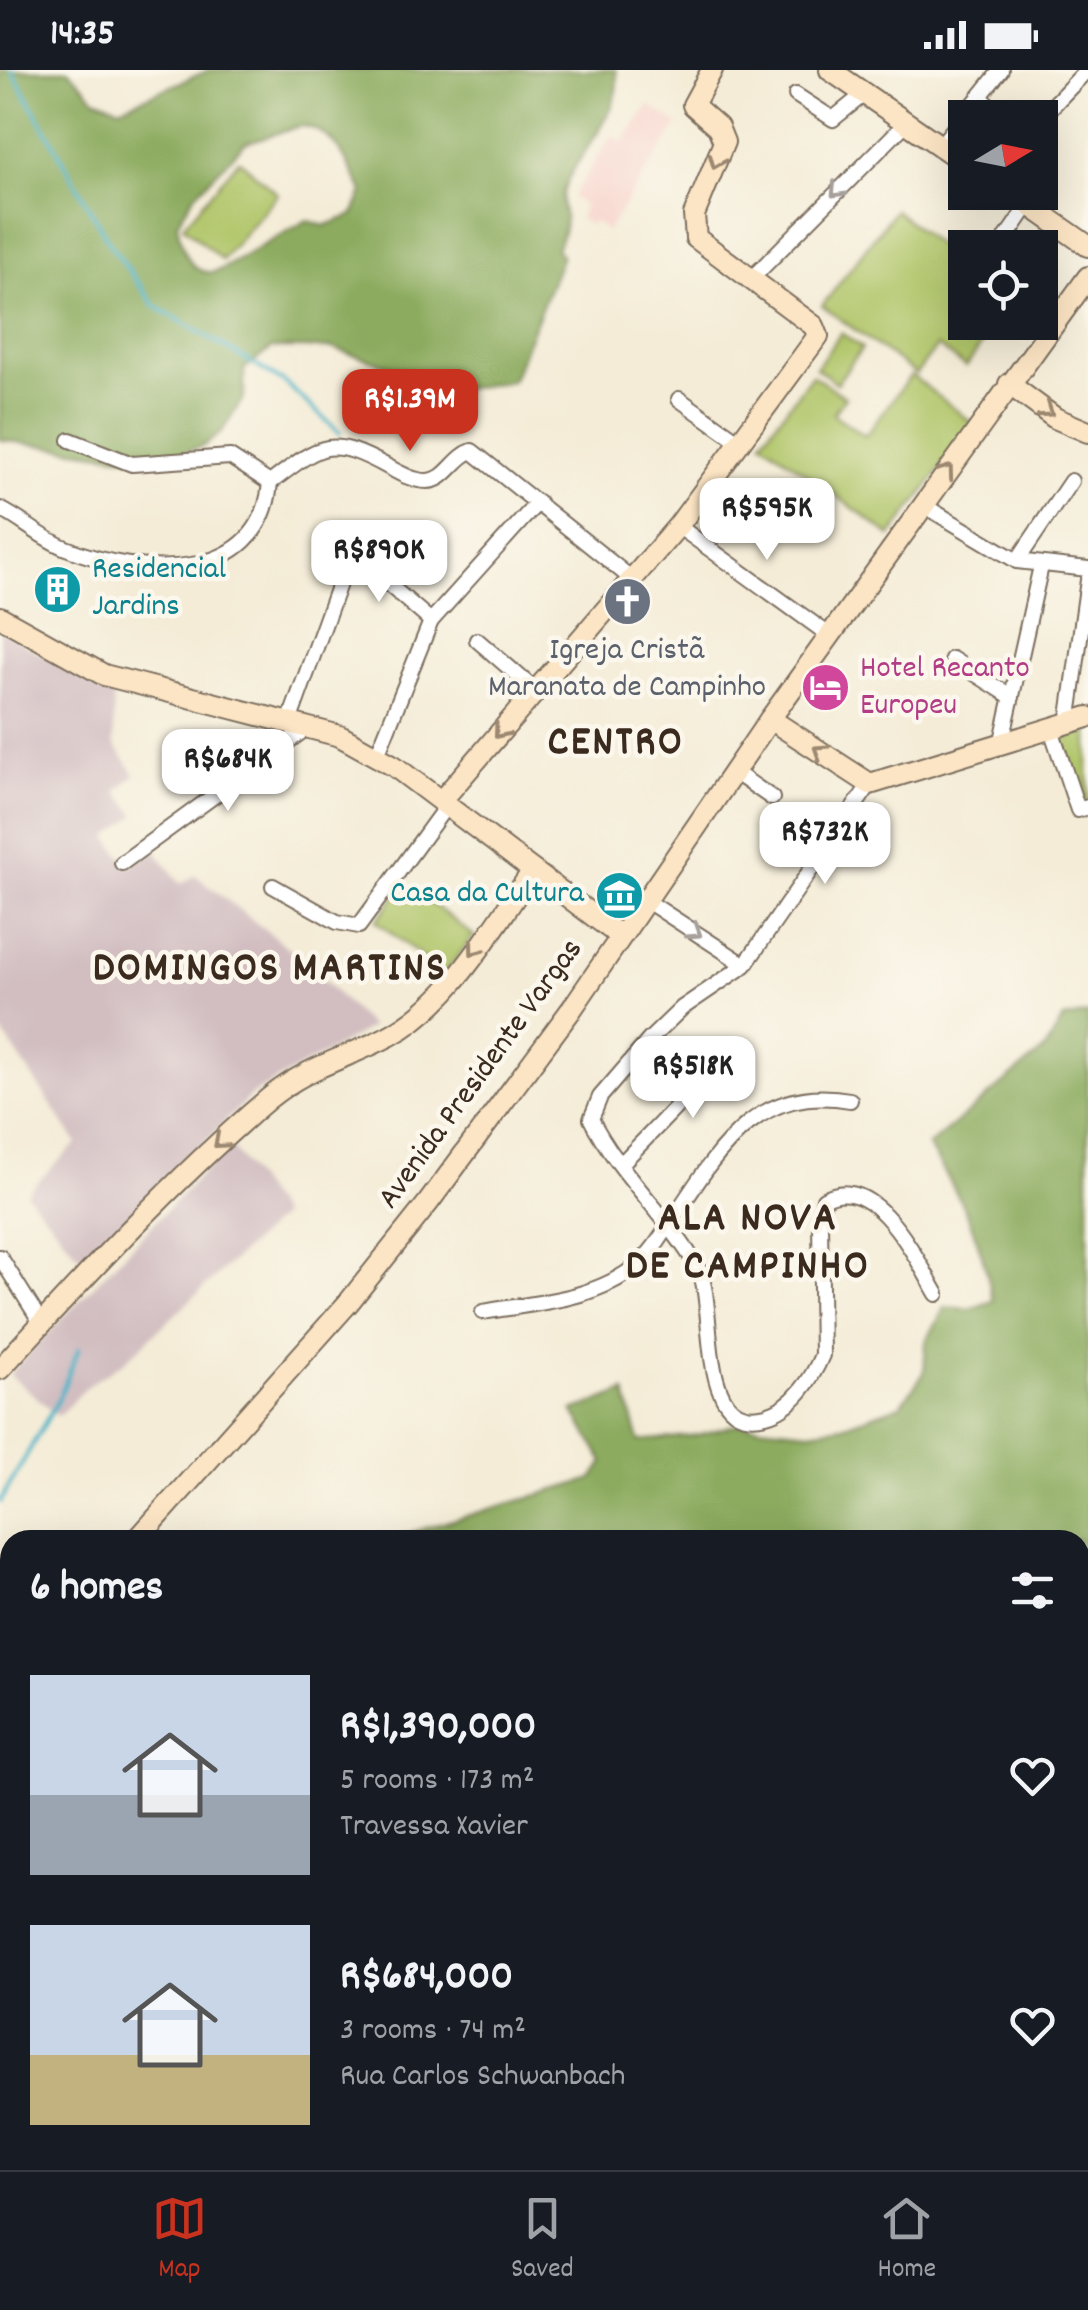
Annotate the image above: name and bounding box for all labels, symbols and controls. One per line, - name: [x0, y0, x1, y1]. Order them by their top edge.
- text: 14:35: [50, 8, 115, 63]
- north arrow: [948, 100, 1058, 210]
- map controls: [948, 100, 1058, 340]
- one-way arrow: [708, 152, 728, 170]
- one-way arrow: [831, 180, 849, 198]
- button: locate: [948, 230, 1058, 340]
- pin: R$1.39M: [318, 369, 502, 454]
- text: R$1.39M: [364, 378, 456, 424]
- one-way arrow: [1036, 399, 1054, 417]
- one-way arrow: [935, 464, 953, 482]
- pin: R$595K: [686, 478, 848, 563]
- text: R$595K: [722, 487, 812, 533]
- pin: R$890K: [298, 520, 460, 605]
- text: R$890K: [333, 529, 425, 575]
- place label: Residencial Jardins: [92, 548, 227, 631]
- building icon: Residencial Jardins: [31, 563, 83, 615]
- church icon: Igreja Cristã Maranata de Campinho: [601, 576, 653, 628]
- place label: Igreja Cristã Maranata de Campinho: [488, 629, 766, 712]
- place label: Hotel Recanto Europeu: [860, 647, 1030, 730]
- hotel icon: Hotel Recanto Europeu: [799, 662, 851, 714]
- district label: CENTRO: [548, 715, 684, 775]
- one-way arrow: [493, 720, 511, 738]
- pin: R$684K: [147, 729, 309, 814]
- text: R$684K: [184, 738, 272, 784]
- one-way arrow: [812, 745, 830, 764]
- pin: R$732K: [744, 802, 906, 887]
- text: R$732K: [781, 811, 869, 857]
- museum icon: Casa da Cultura: [593, 869, 645, 921]
- place label: Casa da Cultura: [390, 872, 585, 918]
- one-way arrow: [684, 920, 702, 939]
- street label: Avenida Presidente Vargas: [368, 930, 596, 1220]
- one-way arrow: [470, 938, 487, 956]
- district label: DOMINGOS MARTINS: [93, 941, 447, 1001]
- pin: R$518K: [612, 1036, 774, 1121]
- text: R$518K: [652, 1045, 734, 1091]
- one-way arrow: [213, 1130, 232, 1148]
- district label: ALA NOVA DE CAMPINHO: [626, 1191, 870, 1299]
- text: 6 homes: [30, 1560, 163, 1620]
- icon: filters: [1005, 1563, 1060, 1618]
- text: R$1,390,000: [340, 1699, 536, 1759]
- icon: home: [110, 1715, 230, 1835]
- icon: heart: [1005, 1748, 1060, 1803]
- text: 5 rooms · 173 m²: [340, 1759, 534, 1805]
- text: Travessa Xavier: [340, 1805, 528, 1851]
- text: R$684,000: [340, 1949, 513, 2009]
- icon: home: [110, 1965, 230, 2085]
- icon: heart: [1005, 1998, 1060, 2053]
- text: 3 rooms · 74 m²: [340, 2009, 526, 2055]
- text: Rua Carlos Schwanbach: [340, 2055, 625, 2101]
- tab: Map: [152, 2191, 207, 2291]
- tab: Saved: [511, 2191, 574, 2291]
- tab: Home: [878, 2191, 936, 2291]

